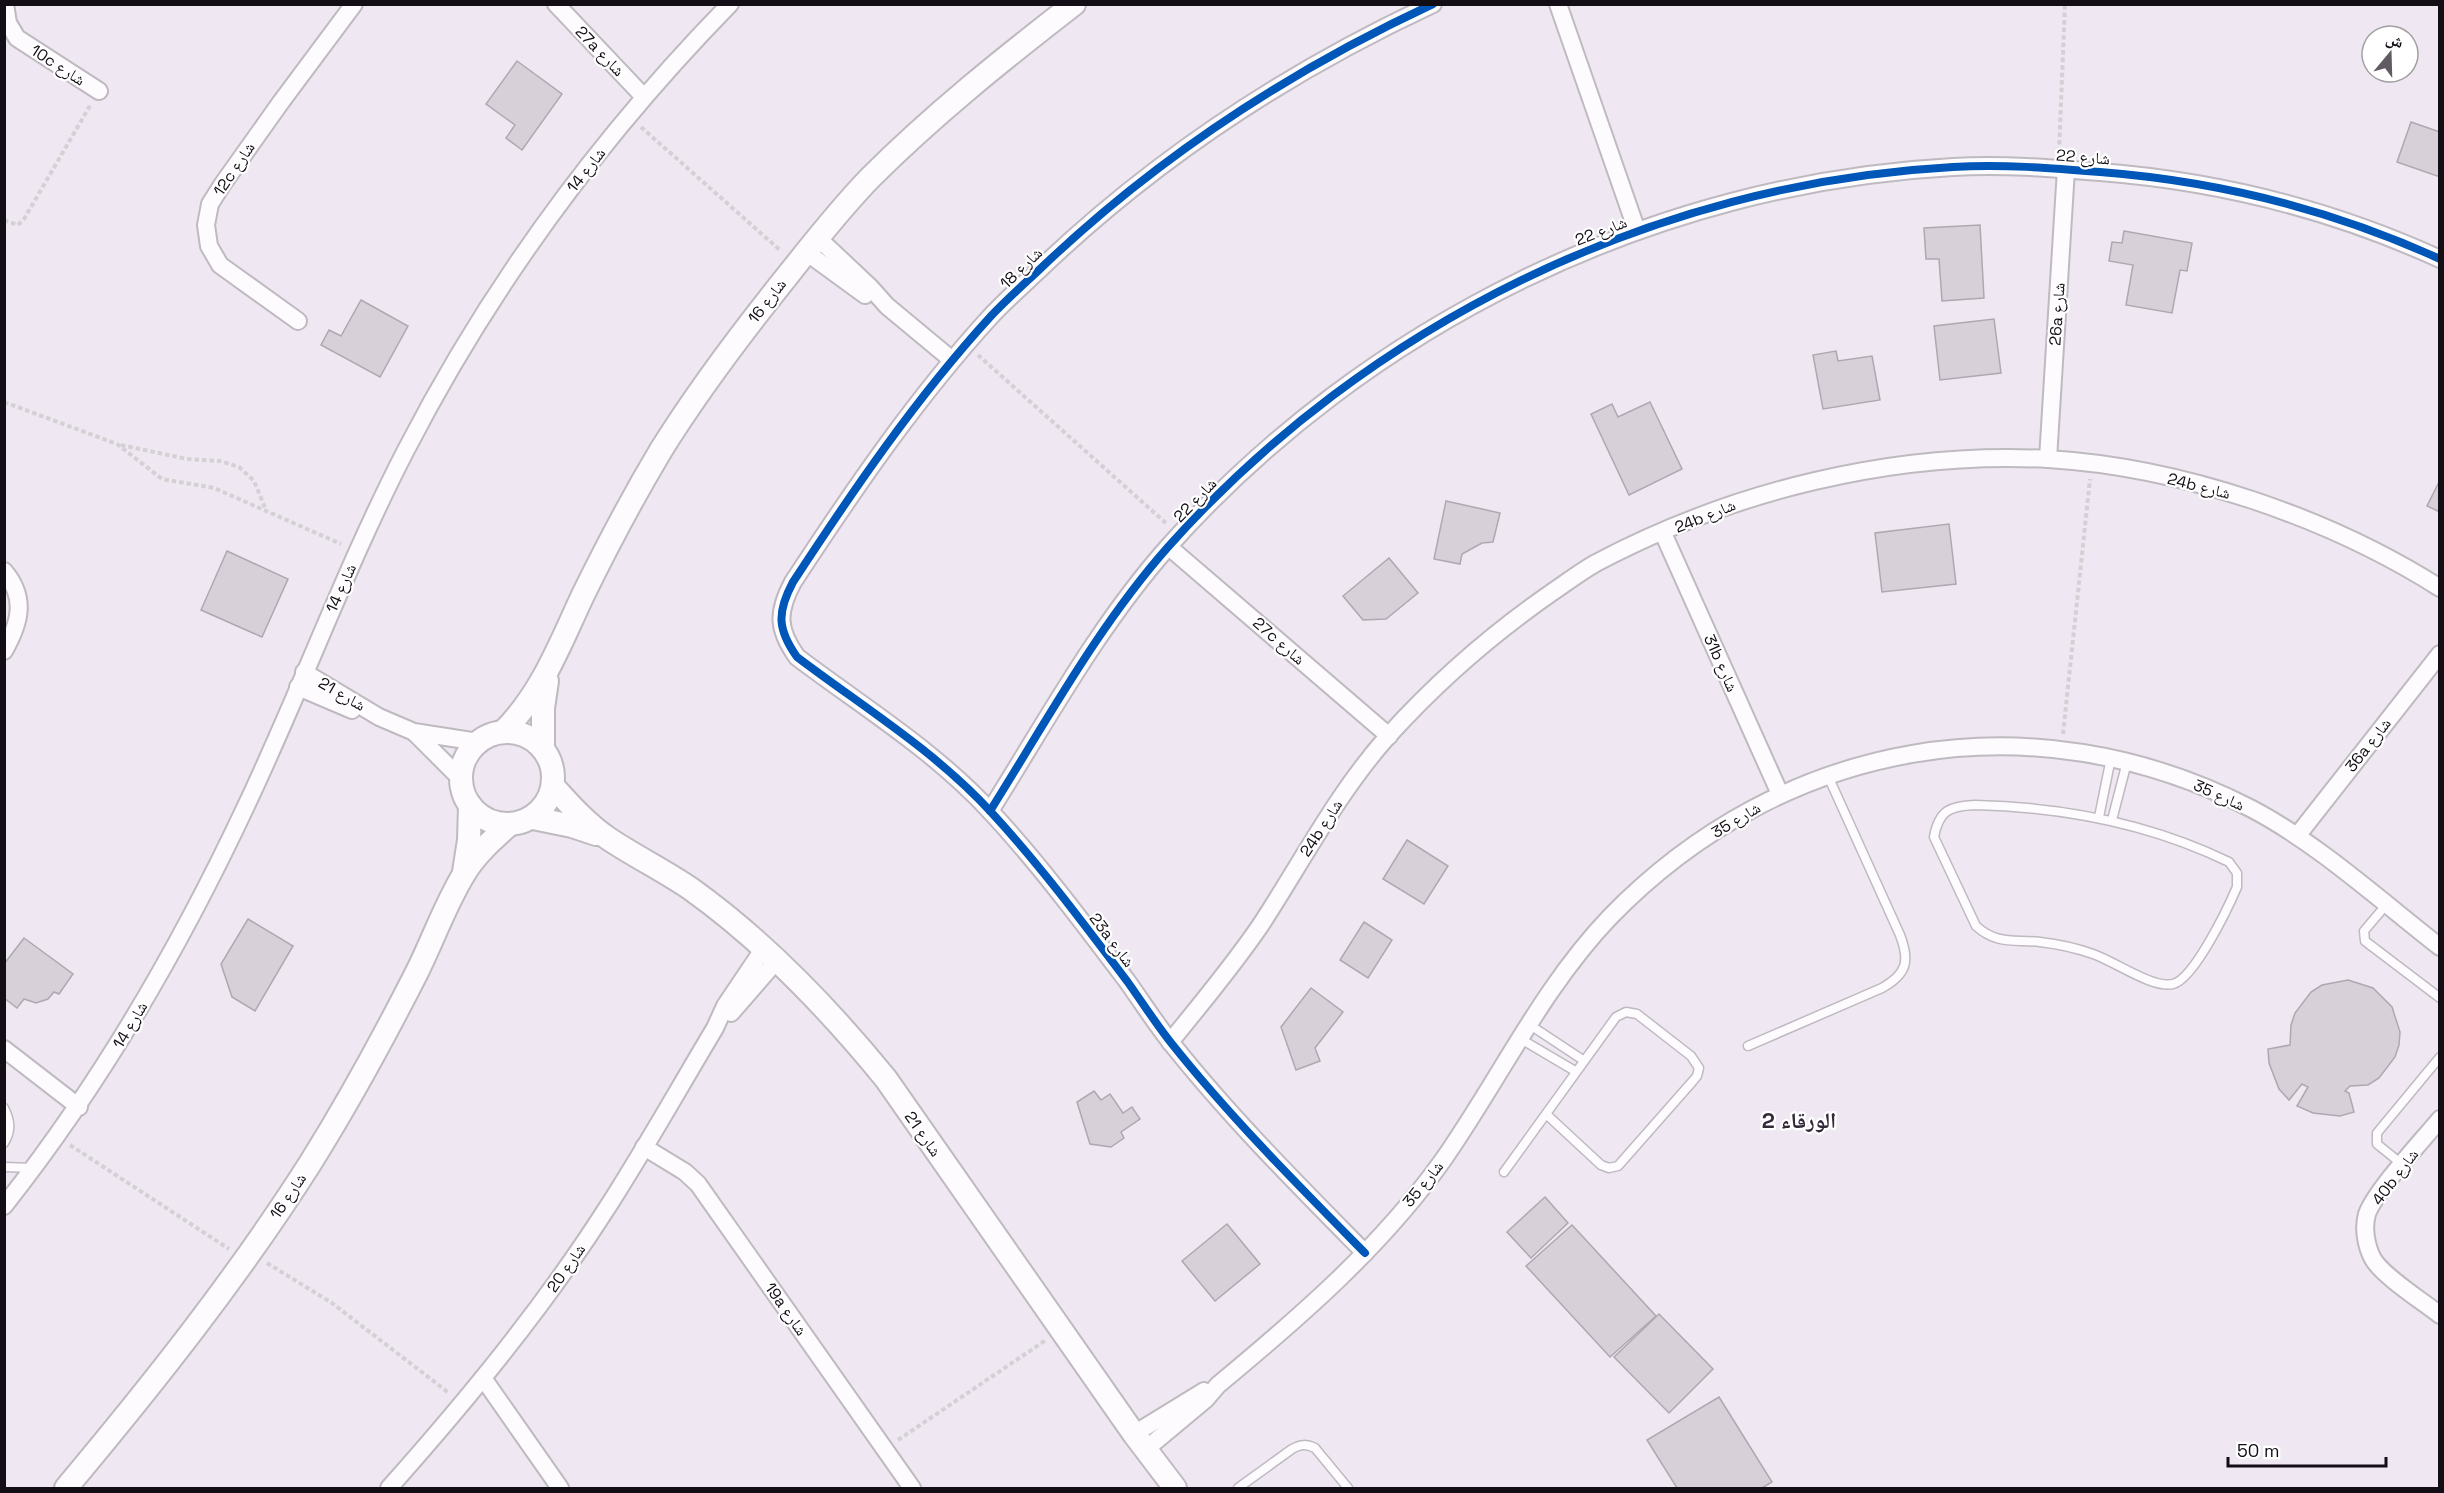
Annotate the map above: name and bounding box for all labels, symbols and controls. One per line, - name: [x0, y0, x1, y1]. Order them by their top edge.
- street label: 27a شارع: [571, 21, 629, 81]
- north arrow: [2360, 24, 2420, 84]
- text: ش: [2383, 28, 2406, 53]
- street label: 10c شارع: [27, 40, 89, 90]
- street label: 12c شارع: [208, 138, 260, 200]
- street label: شارع 14: [562, 143, 610, 197]
- street label: شارع 22: [2055, 145, 2111, 169]
- street label: شارع 22: [1572, 212, 1630, 250]
- street label: شارع 18: [995, 243, 1047, 293]
- street label: شارع 16: [743, 274, 791, 328]
- street label: 26a شارع: [2044, 282, 2070, 346]
- street label: 24b شارع: [2165, 468, 2233, 504]
- street label: شارع 22: [1169, 473, 1221, 527]
- street label: 24b شارع: [1671, 494, 1739, 538]
- street label: شارع 14: [321, 560, 361, 616]
- street label: 27c شارع: [1248, 613, 1310, 669]
- street label: 31b شارع: [1699, 631, 1743, 695]
- street label: شارع 21: [315, 672, 369, 716]
- street label: 36a شارع: [2340, 714, 2396, 776]
- street label: شارع 35: [2190, 774, 2248, 816]
- street label: 24b شارع: [1295, 795, 1347, 861]
- street label: شارع 35: [1708, 797, 1764, 843]
- street label: 23a شارع: [1085, 909, 1139, 971]
- street label: شارع 14: [108, 998, 152, 1052]
- district label: الورقاء 2: [1762, 1106, 1836, 1134]
- street label: شارع 21: [900, 1107, 946, 1161]
- street label: 40b شارع: [2367, 1145, 2423, 1209]
- street label: شارع 35: [1398, 1156, 1448, 1212]
- street label: شارع 16: [265, 1169, 311, 1223]
- street label: شارع 20: [542, 1240, 590, 1296]
- street label: 19a شارع: [760, 1278, 812, 1340]
- scale bar: [2228, 1430, 2386, 1468]
- text: 50 m: [2237, 1439, 2279, 1462]

